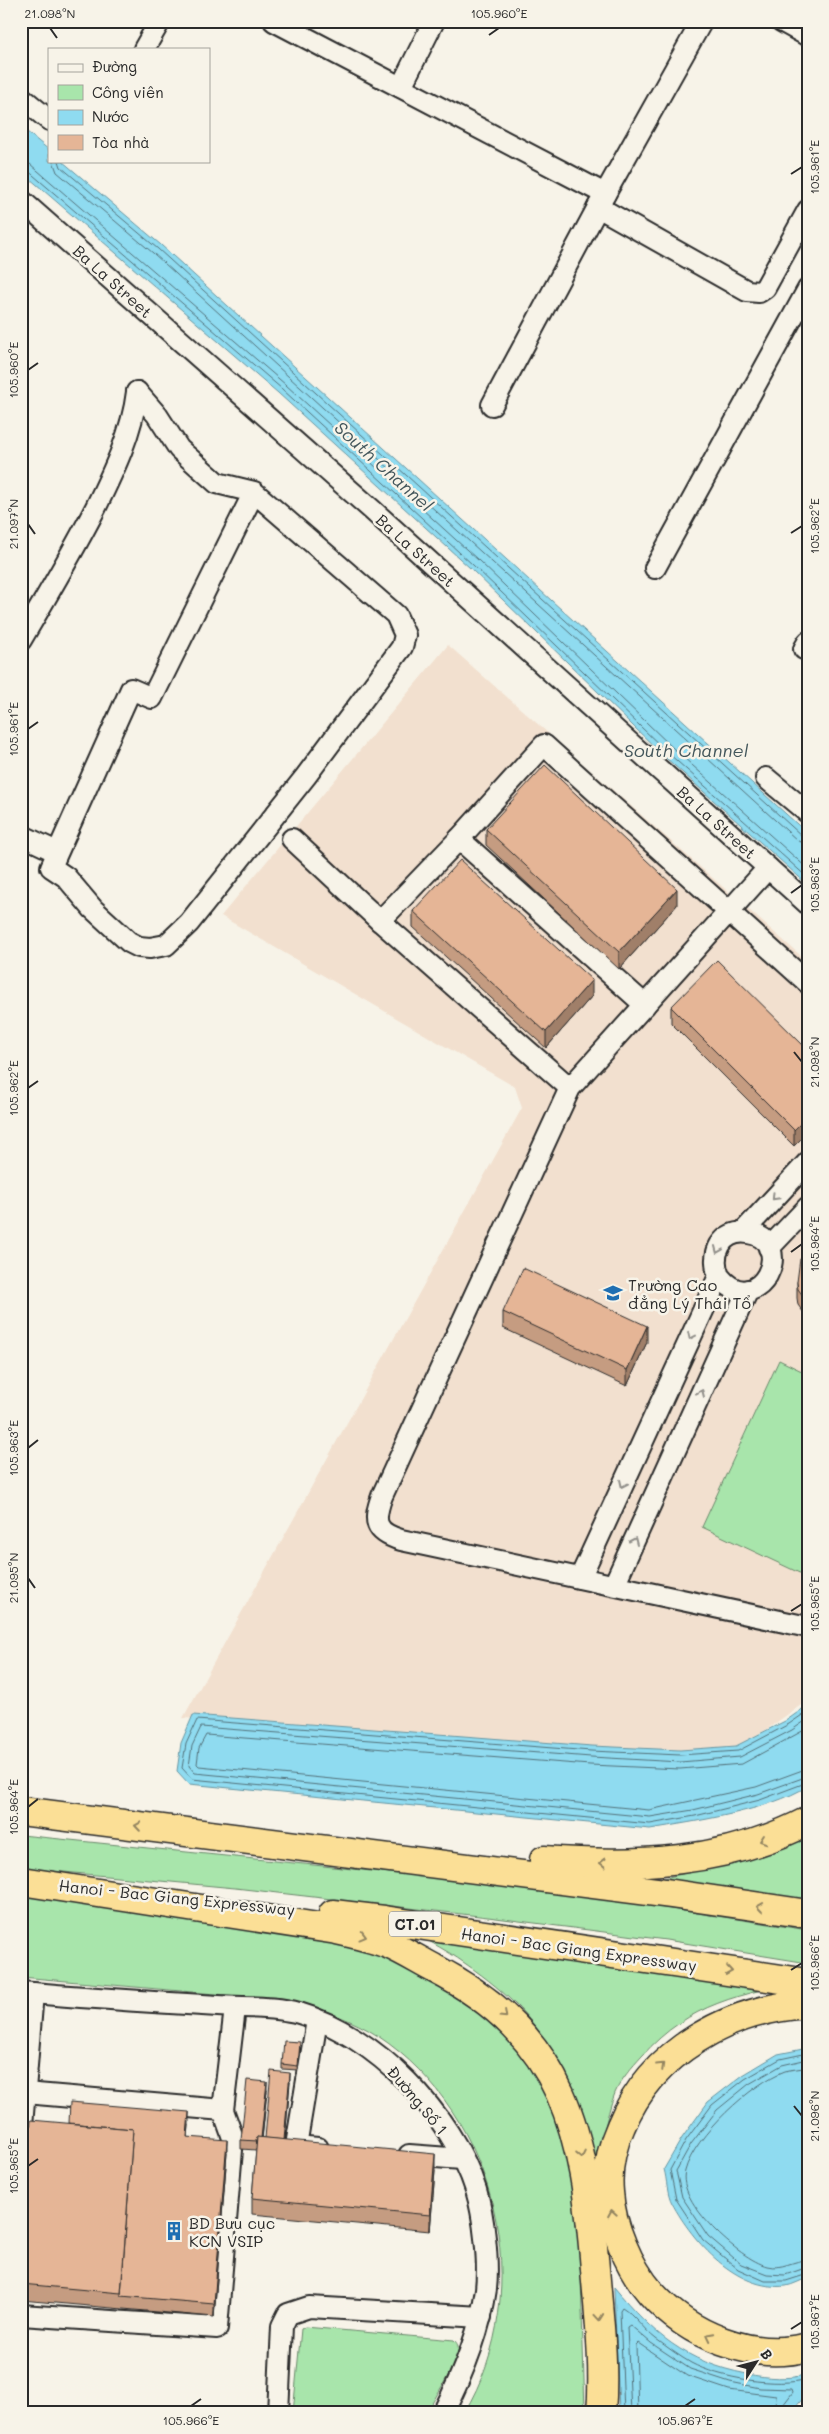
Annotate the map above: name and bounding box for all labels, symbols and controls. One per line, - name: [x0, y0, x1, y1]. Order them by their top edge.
- text: 21.098°N: [25, 5, 75, 21]
- text: 105.960°E: [471, 5, 527, 21]
- legend: [48, 48, 210, 162]
- text: Đường: [92, 56, 137, 76]
- text: Công viên: [92, 82, 164, 102]
- text: Nước: [92, 106, 129, 126]
- text: Tòa nhà: [92, 132, 150, 152]
- text: 105.961°E: [806, 140, 822, 194]
- street label: Ba La Street: [69, 240, 157, 322]
- text: 105.960°E: [5, 342, 21, 398]
- water label: South Channel: [330, 415, 439, 517]
- text: 105.962°E: [806, 498, 822, 554]
- text: 21.097°N: [5, 499, 21, 549]
- street label: Ba La Street: [372, 509, 460, 591]
- text: 105.961°E: [5, 702, 21, 756]
- water label: South Channel: [624, 738, 749, 762]
- street label: Ba La Street: [673, 781, 761, 863]
- text: 105.963°E: [806, 857, 822, 913]
- text: 21.098°N: [806, 1037, 822, 1087]
- text: 105.962°E: [5, 1060, 21, 1116]
- one-way arrow: [772, 1192, 781, 1201]
- text: 105.964°E: [806, 1216, 822, 1272]
- one-way arrow: [714, 1245, 724, 1254]
- place label: Trường Cao đẳng Lý Thái Tổ: [628, 1274, 751, 1313]
- school or university icon: Trường Cao đẳng Lý Thái Tổ: [602, 1282, 624, 1304]
- one-way arrow: [687, 1331, 697, 1340]
- one-way arrow: [695, 1389, 706, 1398]
- text: 105.963°E: [5, 1420, 21, 1476]
- one-way arrow: [619, 1479, 630, 1488]
- one-way arrow: [628, 1537, 639, 1546]
- text: 21.095°N: [5, 1553, 21, 1603]
- text: 105.965°E: [806, 1576, 822, 1632]
- text: 105.964°E: [5, 1779, 21, 1835]
- one-way arrow: [134, 1822, 142, 1832]
- one-way arrow: [759, 1834, 768, 1844]
- one-way arrow: [599, 1858, 607, 1869]
- street label: Hanoi - Bac Giang Expressway: [58, 1874, 296, 1920]
- one-way arrow: [755, 1902, 763, 1913]
- road number: CT.01: [389, 1912, 441, 1936]
- street label: Hanoi - Bac Giang Expressway: [460, 1922, 698, 1976]
- one-way arrow: [358, 1931, 366, 1941]
- text: 105.966°E: [806, 1935, 822, 1991]
- one-way arrow: [725, 1966, 733, 1976]
- one-way arrow: [498, 2009, 507, 2018]
- street label: Đường Số 1: [383, 2061, 453, 2139]
- one-way arrow: [655, 2063, 664, 2072]
- text: 21.096°N: [806, 2091, 822, 2141]
- text: 105.965°E: [5, 2138, 21, 2194]
- one-way arrow: [575, 2151, 586, 2160]
- one-way arrow: [607, 2209, 618, 2217]
- place label: BD Bưu cục KCN VSIP: [189, 2212, 275, 2251]
- building icon: BD Bưu cục KCN VSIP: [163, 2220, 185, 2242]
- text: 105.967°E: [806, 2294, 822, 2350]
- one-way arrow: [593, 2313, 604, 2321]
- one-way arrow: [706, 2332, 715, 2342]
- north arrow: [732, 2336, 782, 2386]
- text: B: [756, 2345, 777, 2363]
- text: 105.966°E: [163, 2412, 219, 2428]
- text: 105.967°E: [657, 2412, 713, 2428]

